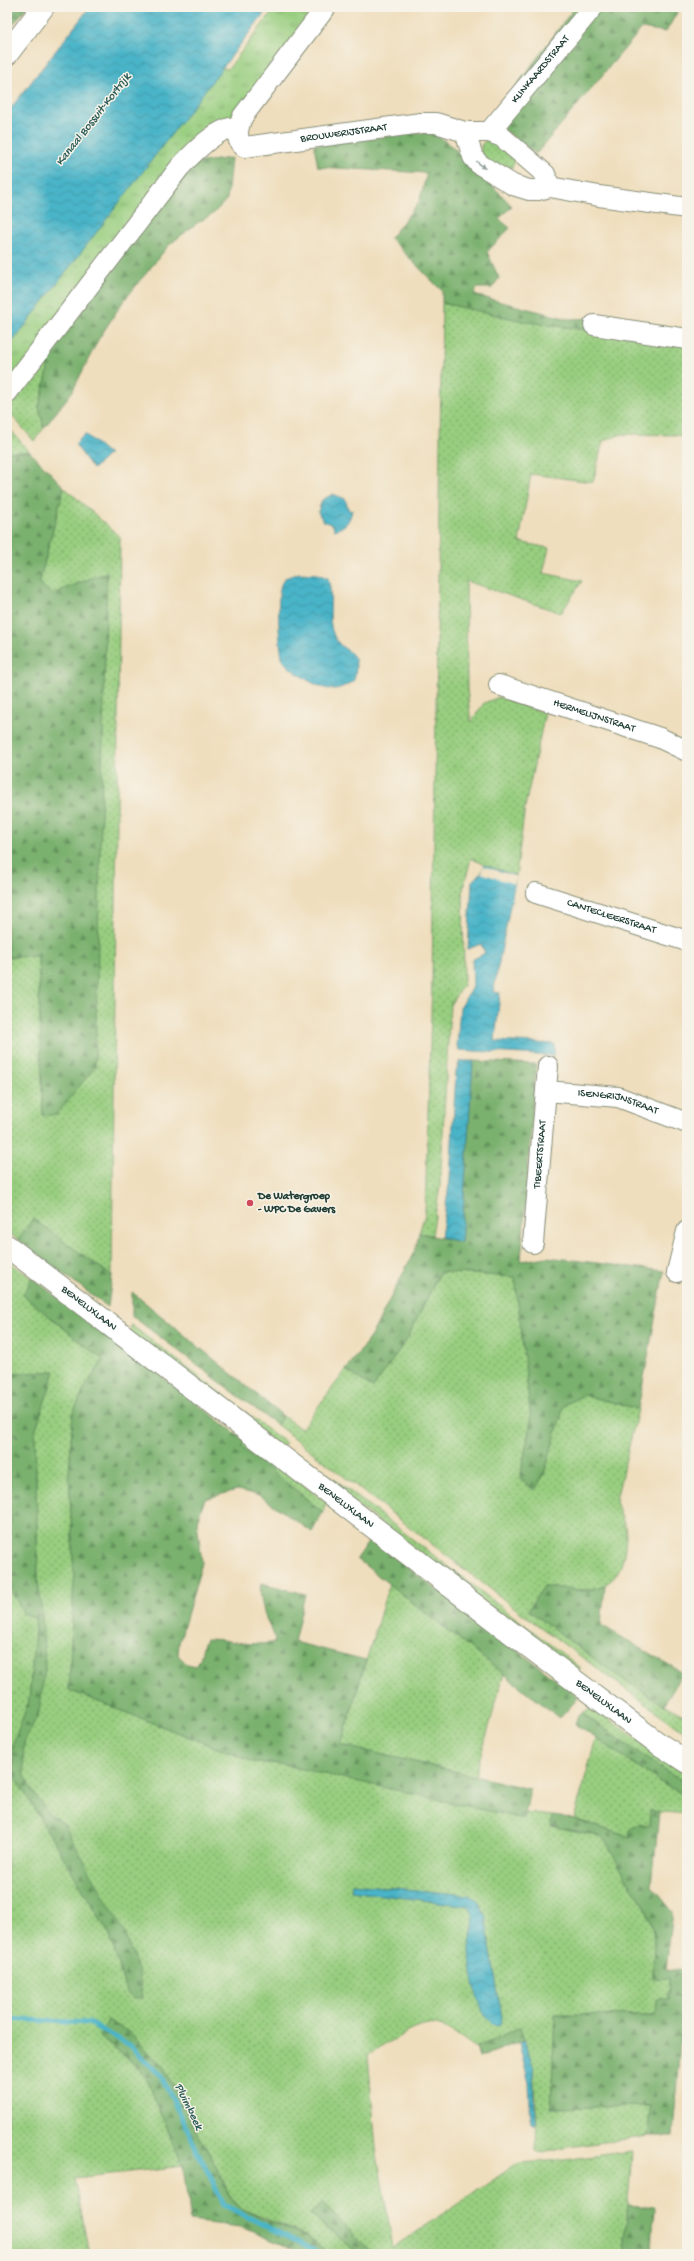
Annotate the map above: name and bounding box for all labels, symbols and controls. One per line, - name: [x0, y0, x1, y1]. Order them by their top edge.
- street label: KLINKAARDSTRAAT: [509, 33, 573, 106]
- water label: Kanaal Bossuit-Kortrijk: [54, 70, 135, 169]
- street label: BROUWERIJSTRAAT: [299, 122, 389, 146]
- one-way arrow: [476, 160, 487, 169]
- street label: HERMELIJNSTRAAT: [552, 697, 637, 736]
- street label: CANTECLEERSTRAAT: [565, 897, 658, 937]
- street label: ISENGRIJNSTRAAT: [577, 1088, 660, 1118]
- street label: TIBEERTSTRAAT: [532, 1119, 549, 1190]
- place label: De Watergroep - WPC De Gavers: [257, 1190, 336, 1216]
- marker: De Watergroep - WPC De Gavers: [245, 1198, 255, 1208]
- street label: BENELUXLAAN: [58, 1283, 119, 1334]
- street label: BENELUXLAAN: [315, 1480, 376, 1531]
- street label: BENELUXLAAN: [572, 1677, 634, 1727]
- water label: Pluimbeek: [171, 2081, 206, 2134]

